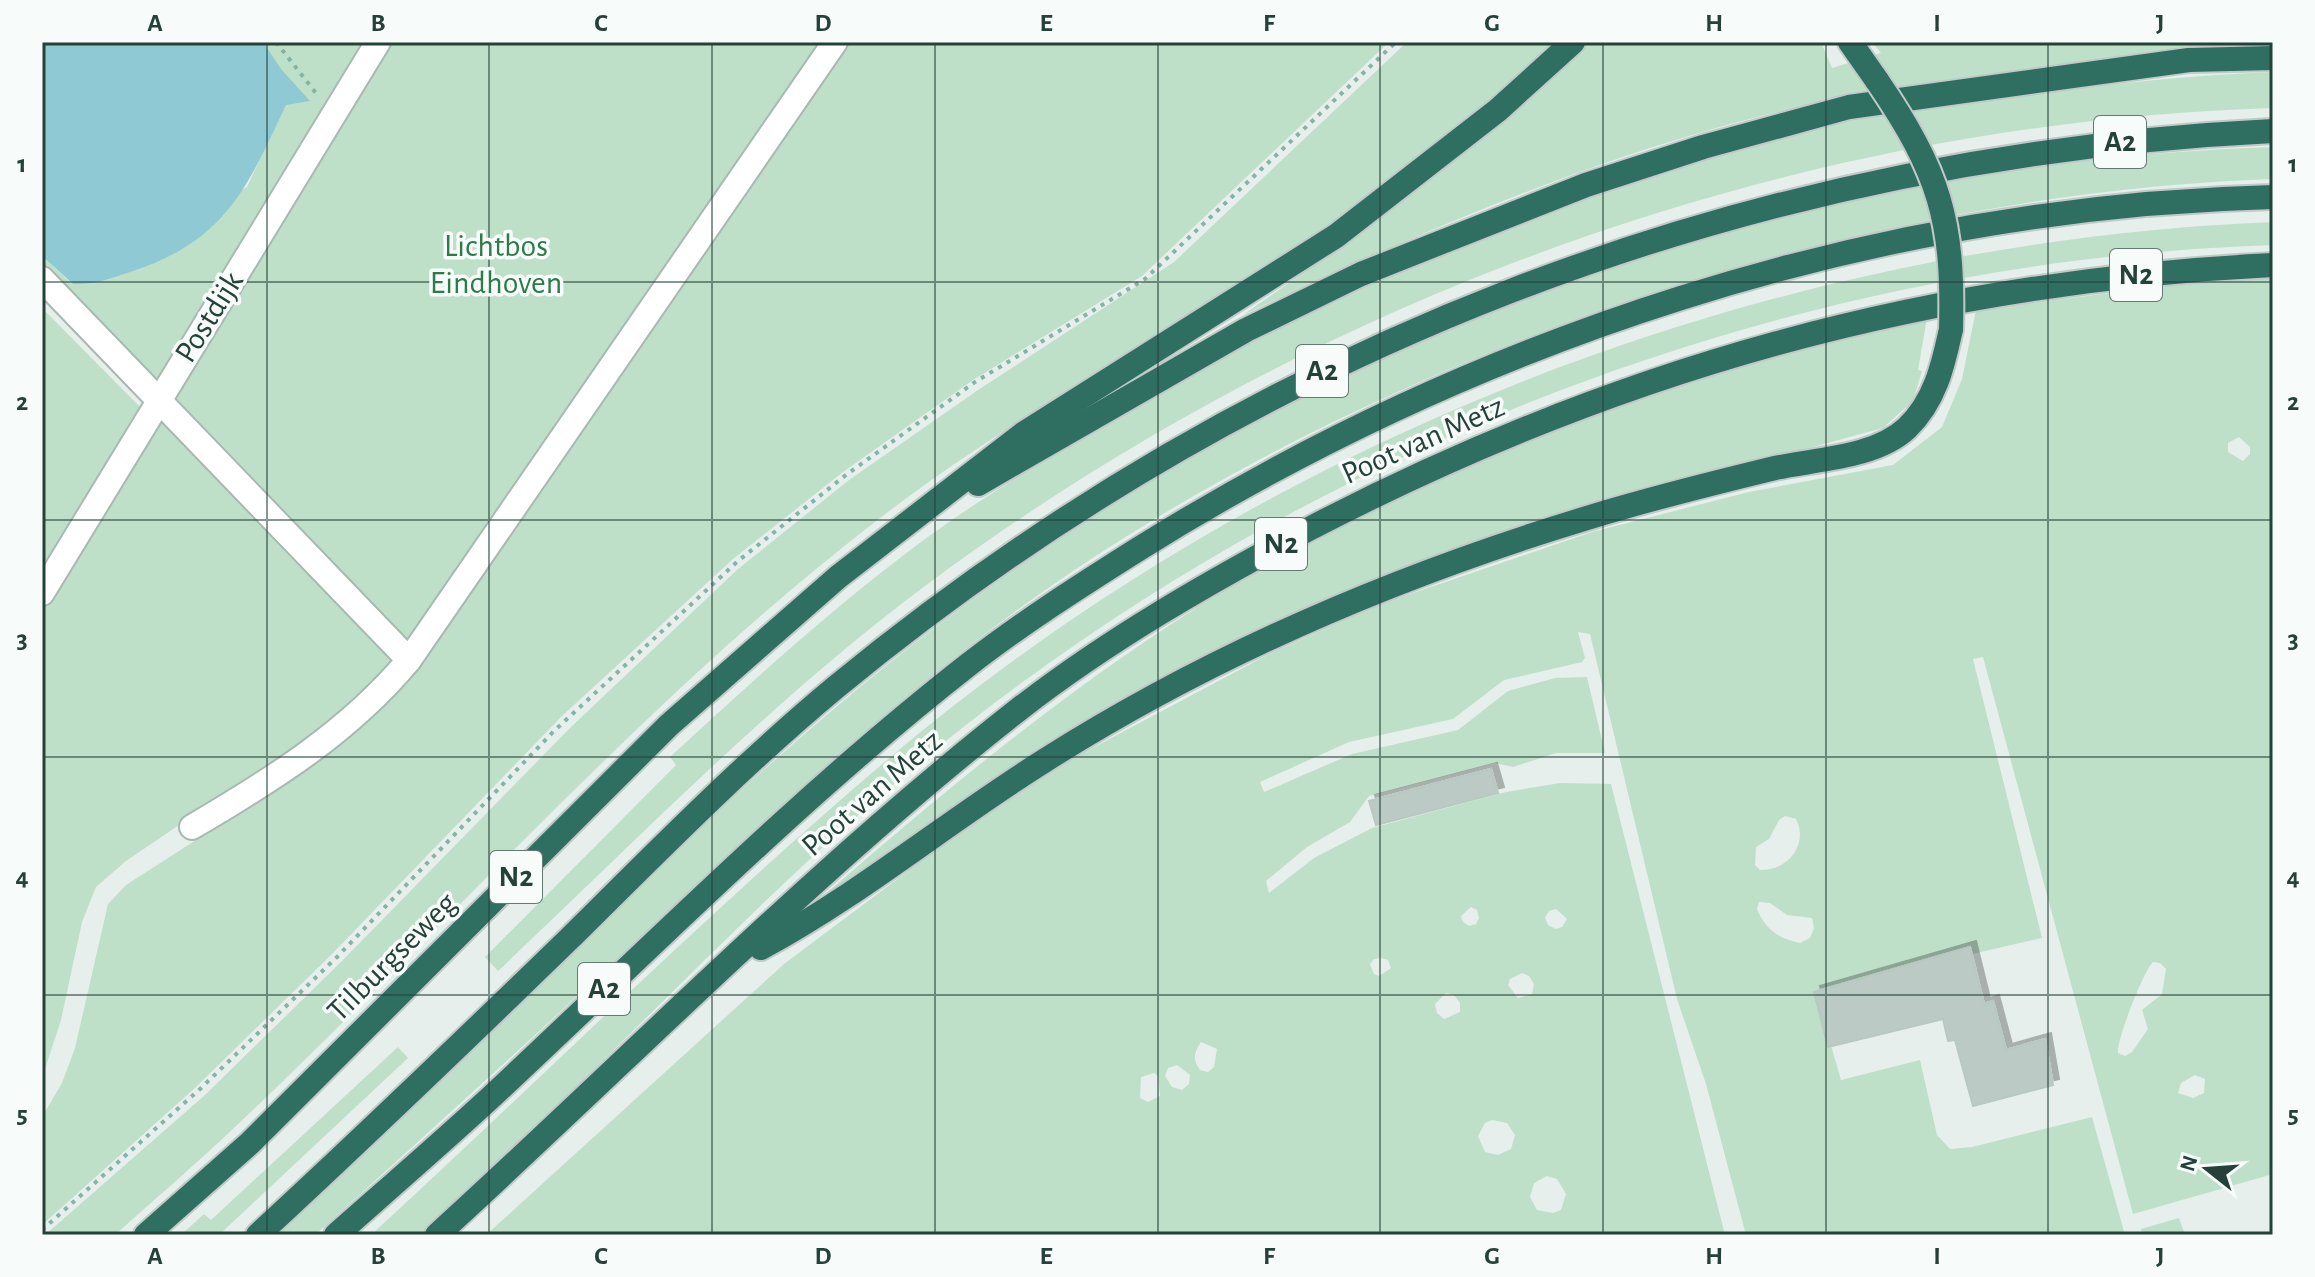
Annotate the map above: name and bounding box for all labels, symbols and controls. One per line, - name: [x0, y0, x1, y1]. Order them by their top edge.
- text: A: [147, 10, 163, 36]
- text: B: [370, 10, 386, 36]
- text: C: [594, 10, 608, 36]
- text: D: [814, 10, 832, 36]
- text: E: [1039, 10, 1053, 36]
- text: F: [1263, 10, 1276, 36]
- text: G: [1484, 10, 1500, 36]
- text: H: [1705, 10, 1723, 36]
- text: I: [1933, 10, 1941, 36]
- text: J: [2156, 10, 2164, 36]
- road number: A2: [2094, 116, 2146, 168]
- text: 1: [17, 151, 27, 177]
- text: 1: [2288, 151, 2298, 177]
- park label: Lichtbos Eindhoven: [430, 230, 562, 299]
- road number: N2: [2110, 249, 2162, 301]
- street label: Postdijk: [169, 266, 249, 368]
- road number: A2: [1296, 345, 1348, 397]
- text: 2: [16, 389, 28, 415]
- text: 2: [2287, 389, 2299, 415]
- street label: Poot van Metz: [1337, 390, 1509, 490]
- road number: N2: [1255, 518, 1307, 570]
- text: 3: [16, 627, 28, 653]
- text: 3: [2287, 627, 2299, 653]
- street label: Poot van Metz: [796, 724, 948, 862]
- road number: N2: [490, 851, 542, 903]
- text: 4: [15, 864, 29, 890]
- text: 4: [2286, 864, 2300, 890]
- street label: Tilburgseweg: [321, 886, 463, 1028]
- road number: A2: [578, 963, 630, 1015]
- text: 5: [16, 1102, 28, 1128]
- text: 5: [2287, 1102, 2299, 1128]
- north arrow: [2167, 1129, 2247, 1209]
- text: N: [2176, 1153, 2202, 1174]
- text: A: [147, 1243, 163, 1269]
- text: B: [370, 1243, 386, 1269]
- text: C: [594, 1243, 608, 1269]
- text: D: [814, 1243, 832, 1269]
- text: E: [1039, 1243, 1053, 1269]
- text: F: [1263, 1243, 1276, 1269]
- text: G: [1484, 1243, 1500, 1269]
- text: H: [1705, 1243, 1723, 1269]
- text: I: [1933, 1243, 1941, 1269]
- text: J: [2156, 1243, 2164, 1269]

